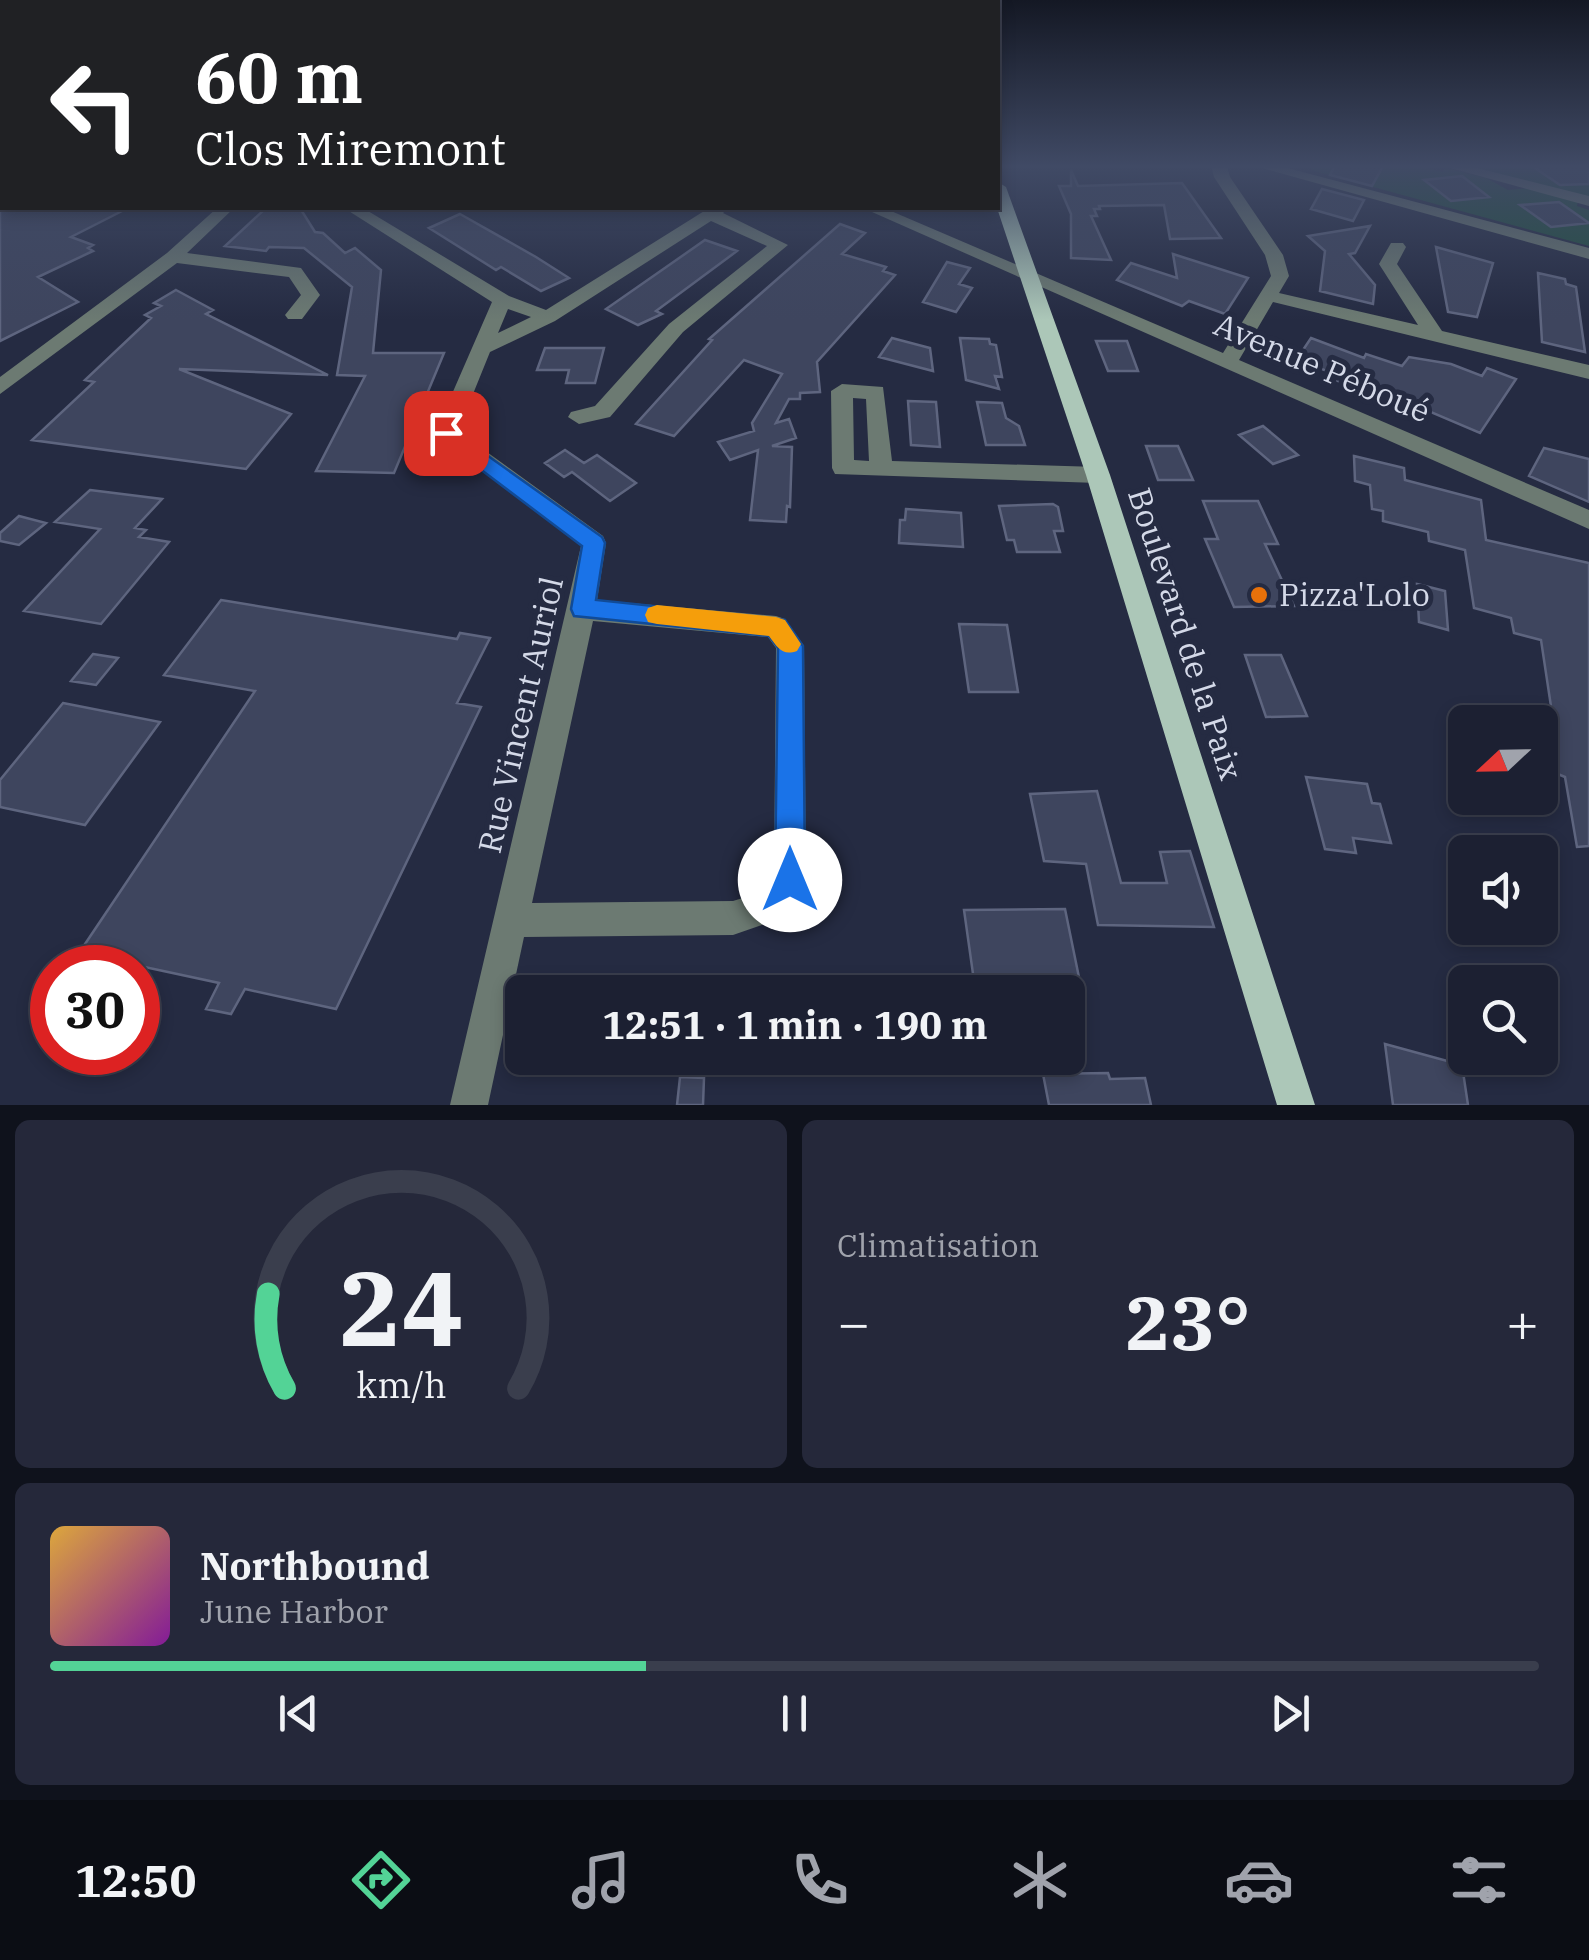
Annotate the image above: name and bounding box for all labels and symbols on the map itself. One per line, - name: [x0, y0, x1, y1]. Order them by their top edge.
- street label: Avenue Péboué: [1208, 303, 1437, 432]
- pin: [404, 391, 489, 476]
- street label: Boulevard de la Paix: [1119, 482, 1253, 785]
- street label: Rue Vincent Auriol: [468, 572, 572, 857]
- place label: Pizza'Lolo: [1279, 573, 1430, 615]
- marker: Pizza'Lolo: [1248, 584, 1270, 606]
- north arrow: [1448, 705, 1558, 815]
- position arrow: [738, 828, 842, 932]
- speed limit sign: 30: [30, 945, 160, 1075]

